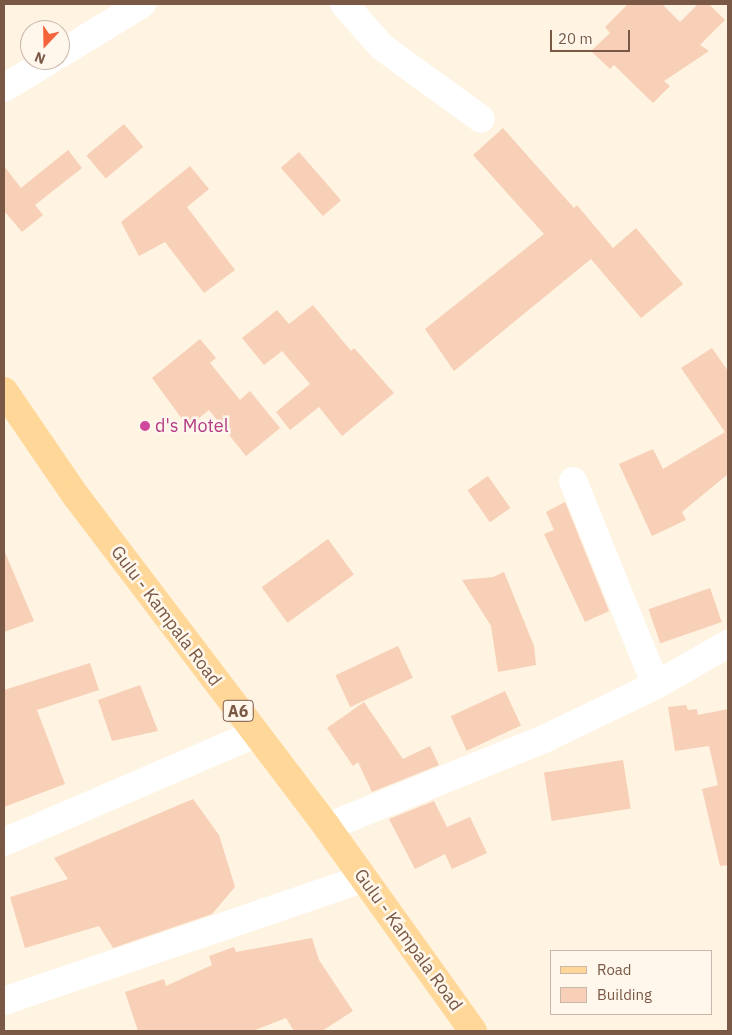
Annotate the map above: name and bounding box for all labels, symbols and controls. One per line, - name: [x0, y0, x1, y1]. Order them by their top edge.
- north arrow: [20, 20, 70, 70]
- scale bar: [552, 20, 632, 52]
- text: 20 m: [558, 29, 593, 48]
- text: N: [32, 48, 48, 68]
- place label: d's Motel: [155, 415, 229, 437]
- marker: d's Motel: [139, 420, 151, 432]
- street label: Gulu - Kampala Road: [106, 542, 226, 690]
- road number: A6: [222, 698, 254, 724]
- street label: Gulu - Kampala Road: [349, 865, 467, 1015]
- legend: [550, 950, 712, 1015]
- text: Road: [597, 960, 632, 979]
- text: Building: [597, 985, 652, 1004]

